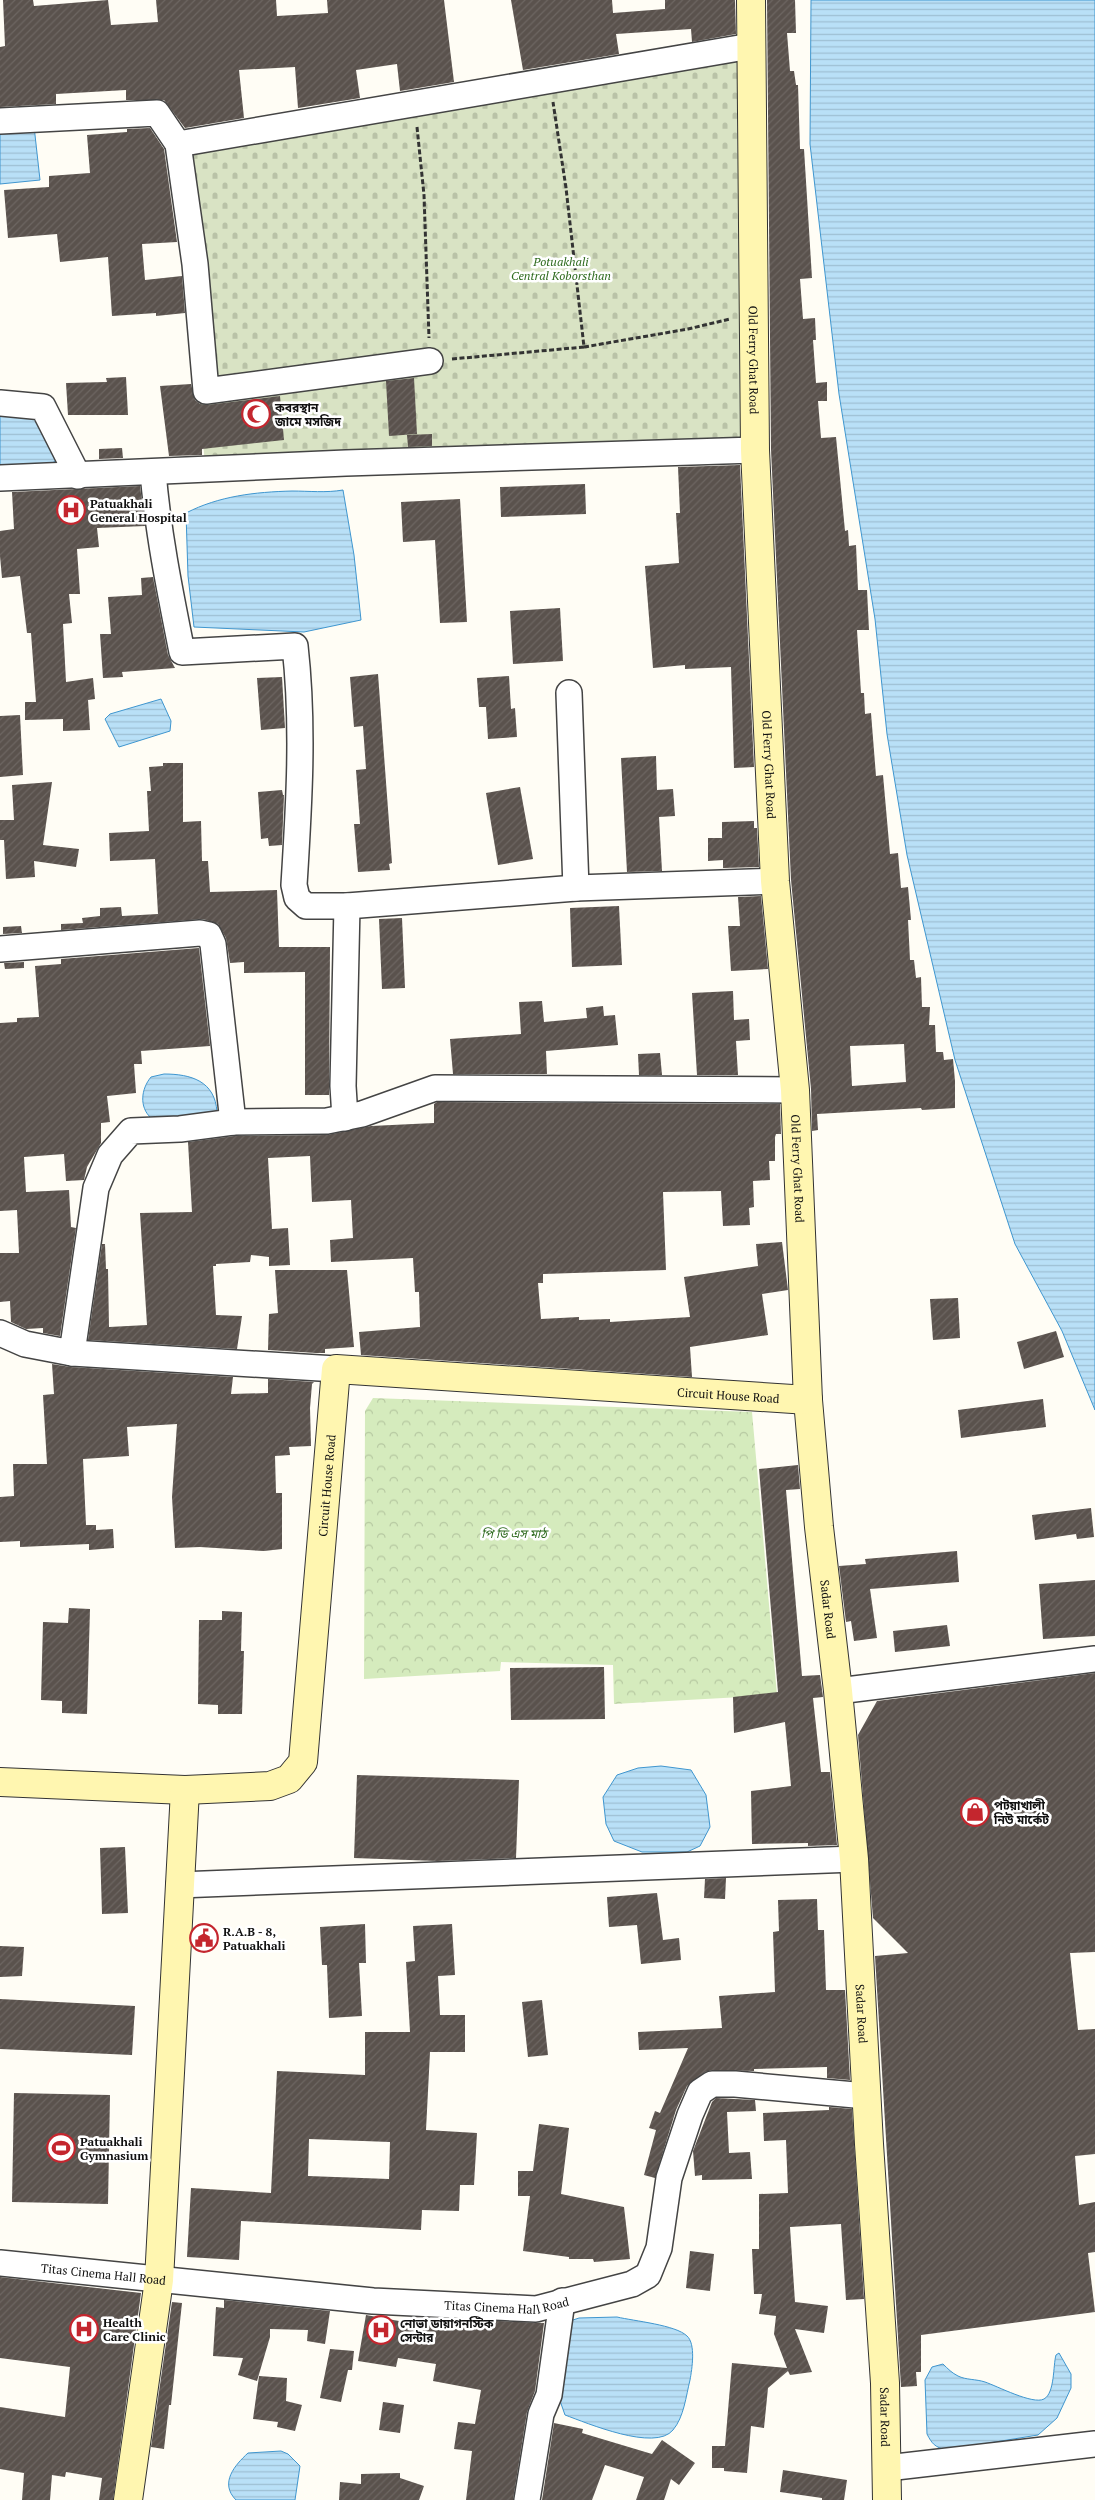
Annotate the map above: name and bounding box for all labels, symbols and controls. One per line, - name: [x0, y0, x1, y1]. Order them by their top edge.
- park label: Potuakhali Central Koborsthan: [511, 254, 611, 283]
- street label: Old Ferry Ghat Road: [746, 306, 762, 415]
- mosque icon: কবরস্থান জামে মসজিদ: [241, 399, 271, 429]
- place label: কবরস্থান জামে মসজিদ: [274, 400, 341, 429]
- hospital icon: Patuakhali General Hospital: [56, 495, 86, 525]
- place label: Patuakhali General Hospital: [90, 496, 187, 525]
- street label: Old Ferry Ghat Road: [760, 710, 780, 820]
- street label: Old Ferry Ghat Road: [789, 1114, 808, 1223]
- street label: Circuit House Road: [677, 1384, 780, 1406]
- street label: Circuit House Road: [314, 1433, 338, 1537]
- park label: পি ডি এস মাঠ: [481, 1526, 549, 1541]
- street label: Sadar Road: [818, 1579, 839, 1640]
- shop icon: পটুয়াখালী নিউ মার্কেট: [960, 1797, 990, 1827]
- place label: পটুয়াখালী নিউ মার্কেট: [993, 1798, 1049, 1827]
- public building icon: R.A.B - 8, Patuakhali: [189, 1923, 219, 1953]
- place label: R.A.B - 8, Patuakhali: [223, 1924, 286, 1953]
- street label: Sadar Road: [853, 1984, 871, 2044]
- sports icon: Patuakhali Gymnasium: [46, 2133, 76, 2163]
- place label: Patuakhali Gymnasium: [80, 2134, 148, 2163]
- street label: Titas Cinema Hall Road: [40, 2260, 167, 2287]
- street label: Titas Cinema Hall Road: [444, 2293, 571, 2317]
- hospital icon: Health Care Clinic: [69, 2314, 99, 2344]
- place label: Health Care Clinic: [103, 2315, 166, 2344]
- hospital icon: নোভা ডায়াগনস্টিক সেন্টার: [366, 2315, 396, 2345]
- place label: নোভা ডায়াগনস্টিক সেন্টার: [400, 2316, 494, 2345]
- street label: Sadar Road: [878, 2387, 894, 2447]

